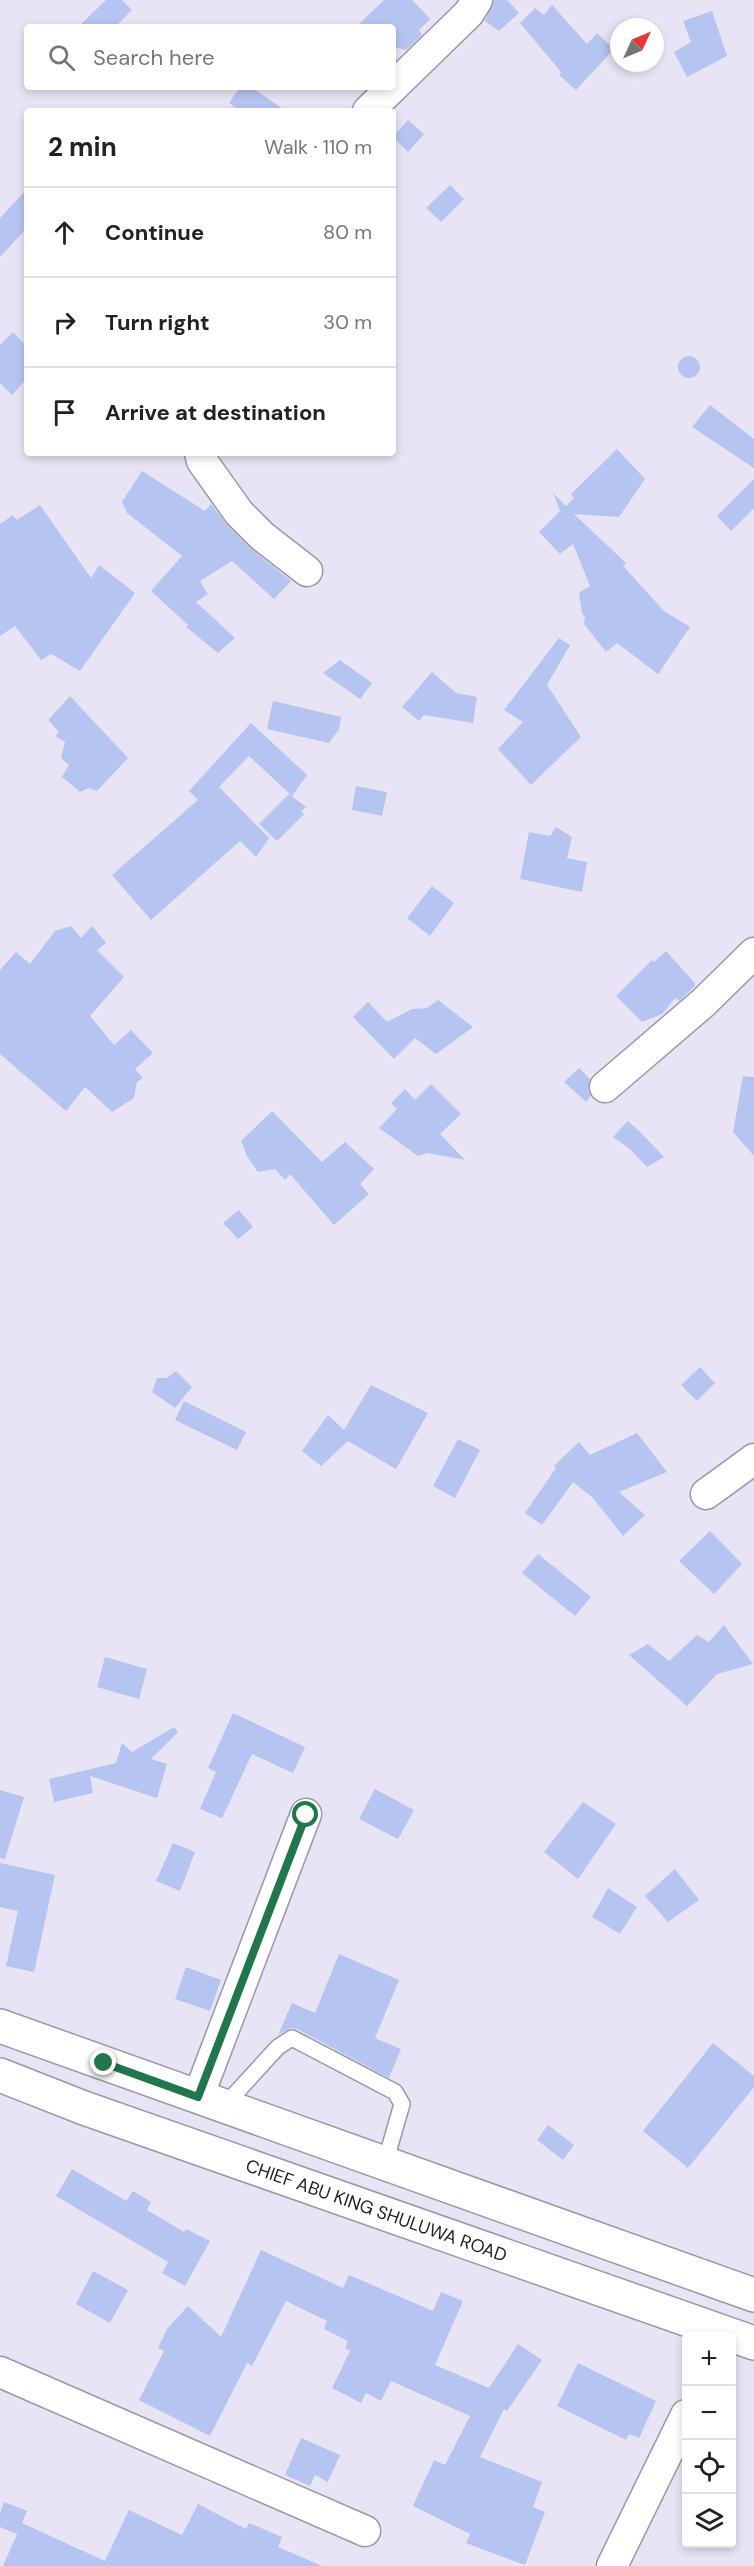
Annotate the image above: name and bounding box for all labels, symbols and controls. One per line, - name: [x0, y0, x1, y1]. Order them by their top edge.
- north arrow: [610, 18, 664, 72]
- search box: [24, 24, 396, 90]
- icon: search: [45, 41, 78, 74]
- text: Search here: [93, 43, 214, 72]
- text: 2 min: [48, 130, 117, 164]
- text: Walk · 110 m: [264, 134, 372, 160]
- icon: ahead: [48, 216, 81, 249]
- text: Continue: [105, 218, 204, 247]
- text: 80 m: [323, 219, 372, 245]
- icon: right: [48, 306, 81, 339]
- text: Turn right: [105, 308, 210, 337]
- text: 30 m: [323, 309, 372, 335]
- icon: arrive: [48, 396, 81, 429]
- text: Arrive at destination: [105, 398, 326, 427]
- route start: [292, 1801, 318, 1827]
- route end: [90, 2049, 116, 2075]
- street label: CHIEF ABU KING SHULUWA ROAD: [242, 2154, 510, 2267]
- map controls: [682, 2332, 736, 2548]
- button: +: [682, 2332, 736, 2386]
- button: −: [682, 2386, 736, 2440]
- button: locate: [682, 2440, 736, 2494]
- button: layers: [682, 2494, 736, 2548]

